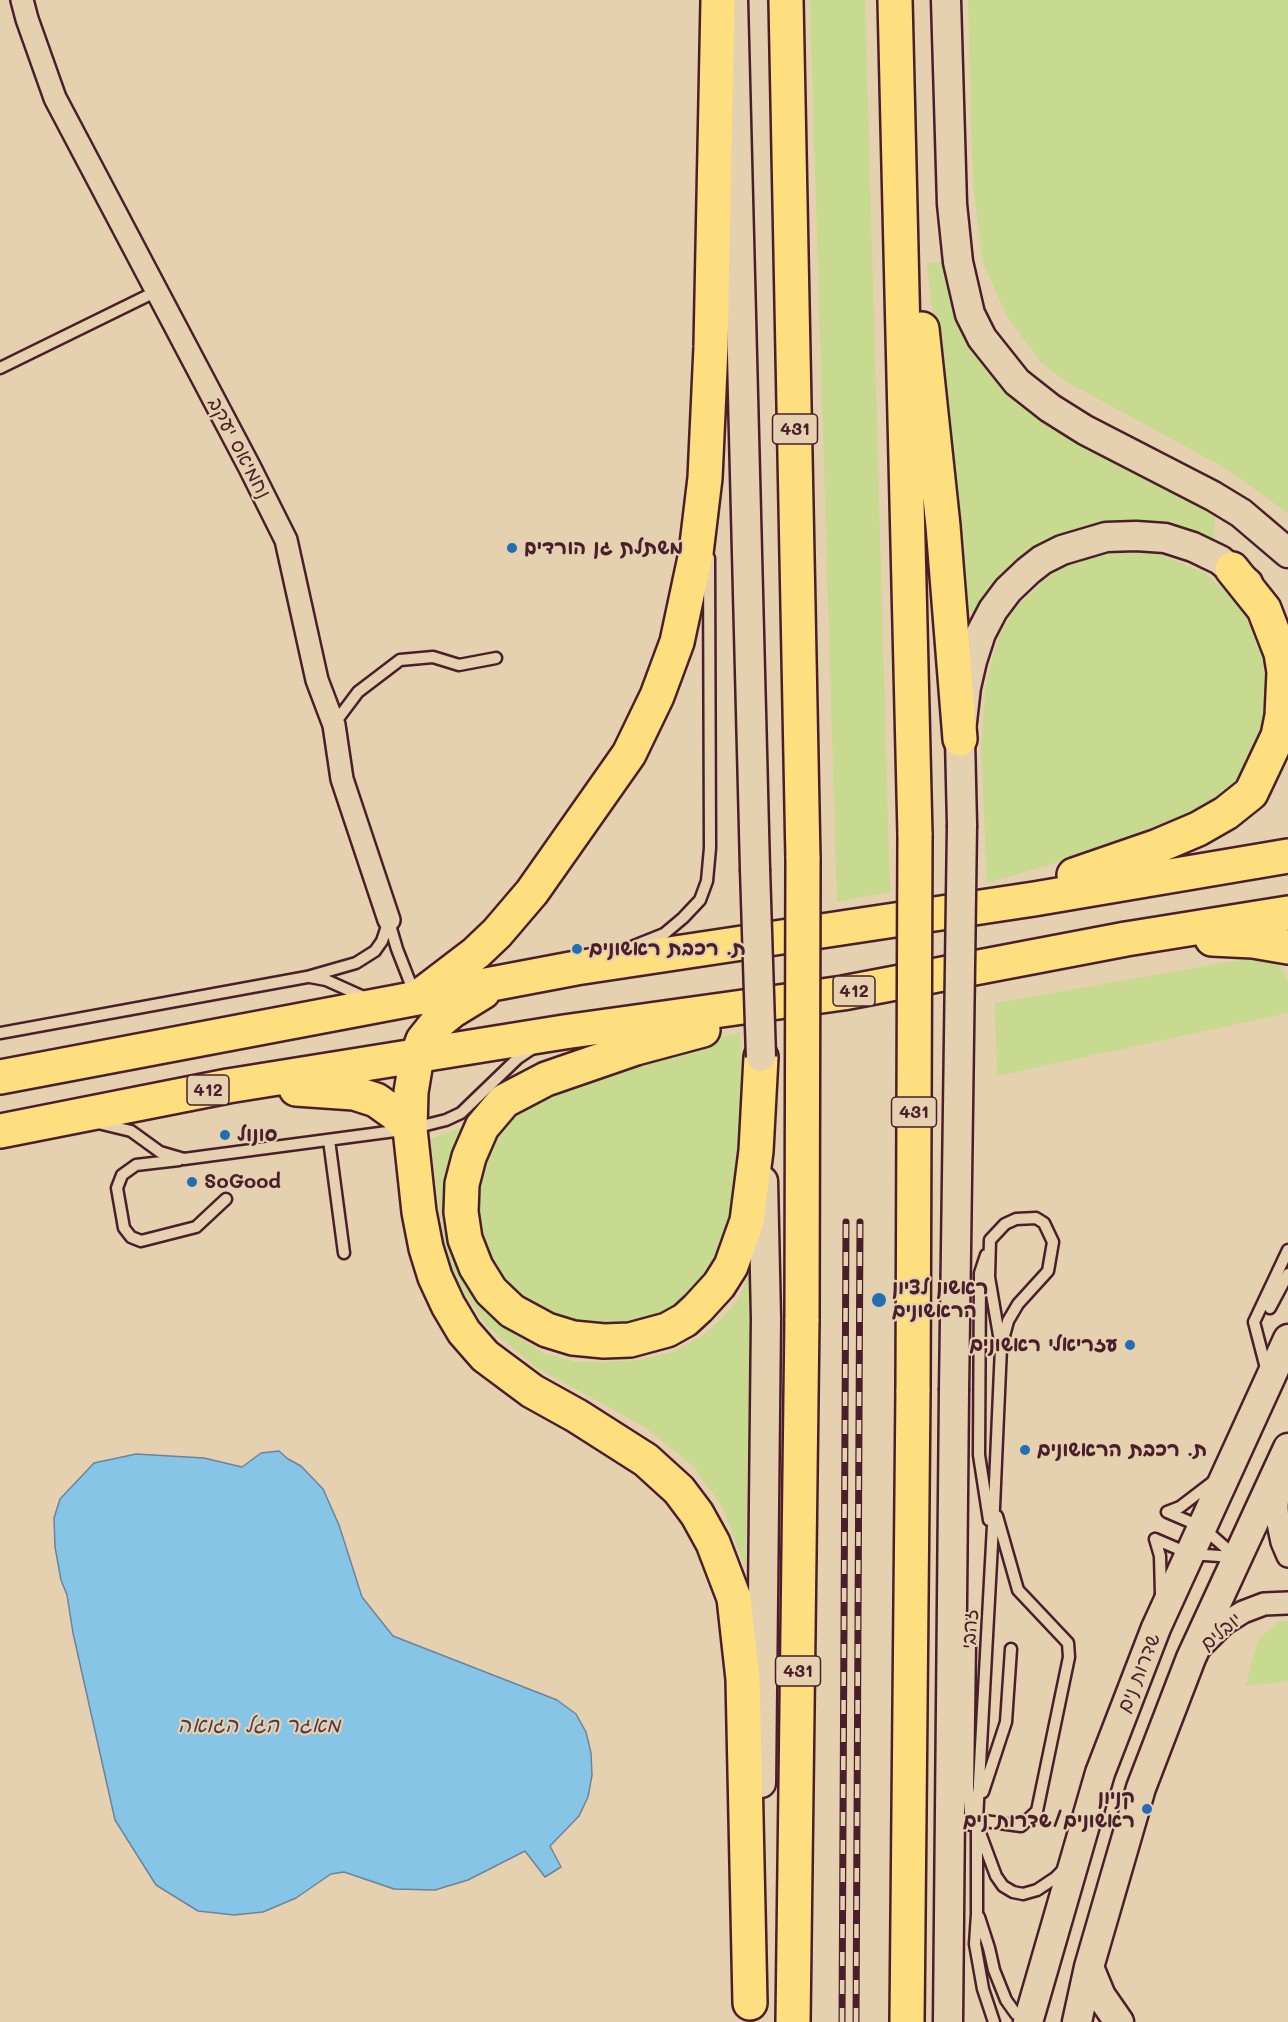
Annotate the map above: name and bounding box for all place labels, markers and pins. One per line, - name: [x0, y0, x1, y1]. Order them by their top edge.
- place label: משתלת גן הורדים: [524, 536, 683, 560]
- marker: משתלת גן הורדים: [505, 541, 519, 555]
- place label: ת. רכבת ראשונים: [589, 937, 746, 961]
- marker: ת. רכבת ראשונים: [570, 942, 584, 956]
- place label: סונול: [237, 1123, 277, 1147]
- marker: סונול: [218, 1128, 232, 1142]
- place label: SoGood: [204, 1170, 281, 1194]
- marker: SoGood: [185, 1175, 199, 1189]
- place label: ראשון לציון הראשונים: [892, 1276, 988, 1323]
- marker: ראשון לציון הראשונים: [870, 1291, 888, 1309]
- place label: עזריאלי ראשונים: [969, 1333, 1118, 1357]
- marker: עזריאלי ראשונים: [1123, 1338, 1137, 1352]
- place label: ת. רכבת הראשונים: [1037, 1438, 1207, 1462]
- marker: ת. רכבת הראשונים: [1018, 1443, 1032, 1457]
- place label: קניון ראשונים/שדרות נים: [963, 1786, 1135, 1833]
- marker: קניון ראשונים/שדרות נים: [1140, 1802, 1154, 1816]

